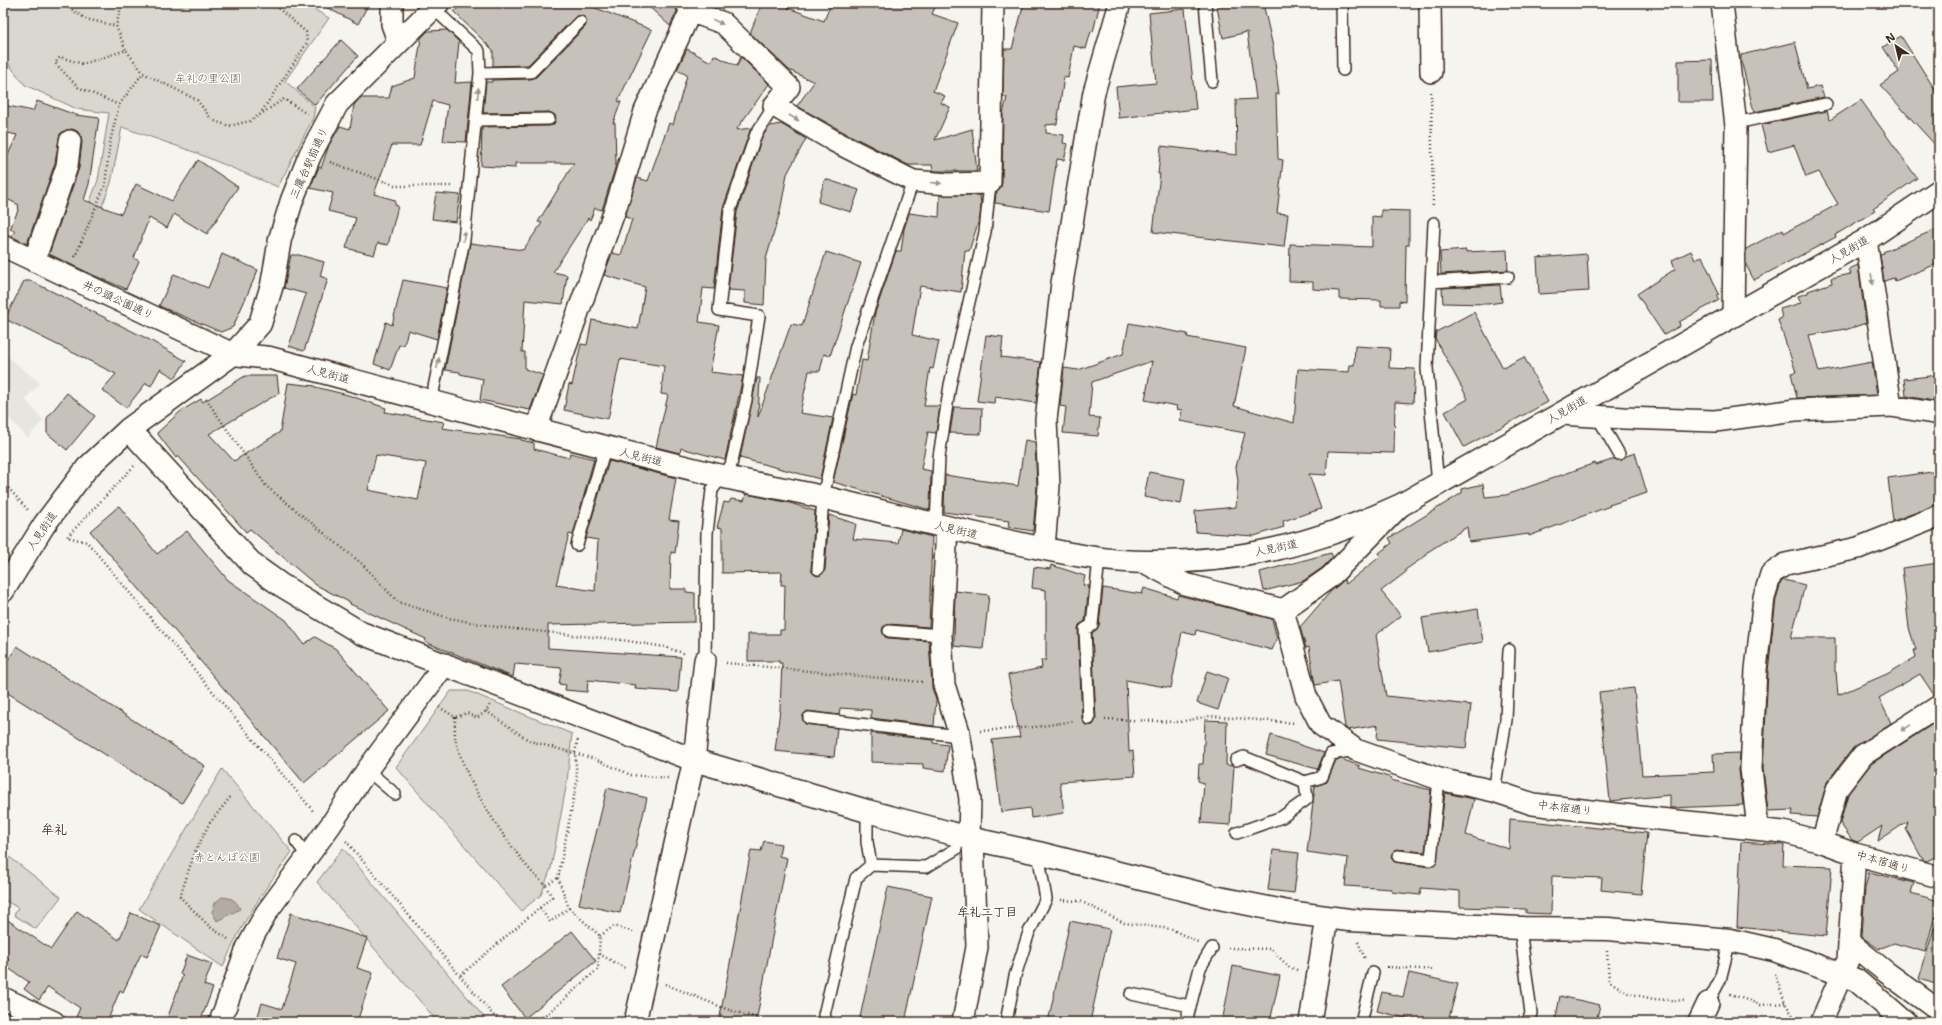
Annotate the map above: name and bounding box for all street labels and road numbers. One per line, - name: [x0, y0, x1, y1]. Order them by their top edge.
- street label: 三鷹台駅前通り: [286, 125, 332, 201]
- street label: 人見街道: [1826, 233, 1872, 267]
- street label: 井の頭公園通り: [80, 277, 156, 323]
- street label: 人見街道: [305, 361, 351, 387]
- street label: 人見街道: [1544, 393, 1590, 427]
- street label: 人見街道: [618, 444, 664, 470]
- street label: 人見街道: [23, 509, 61, 553]
- street label: 人見街道: [933, 518, 979, 542]
- street label: 人見街道: [1253, 536, 1299, 560]
- street label: 中本宿通り: [1537, 797, 1593, 819]
- street label: 中本宿通り: [1854, 847, 1912, 877]

